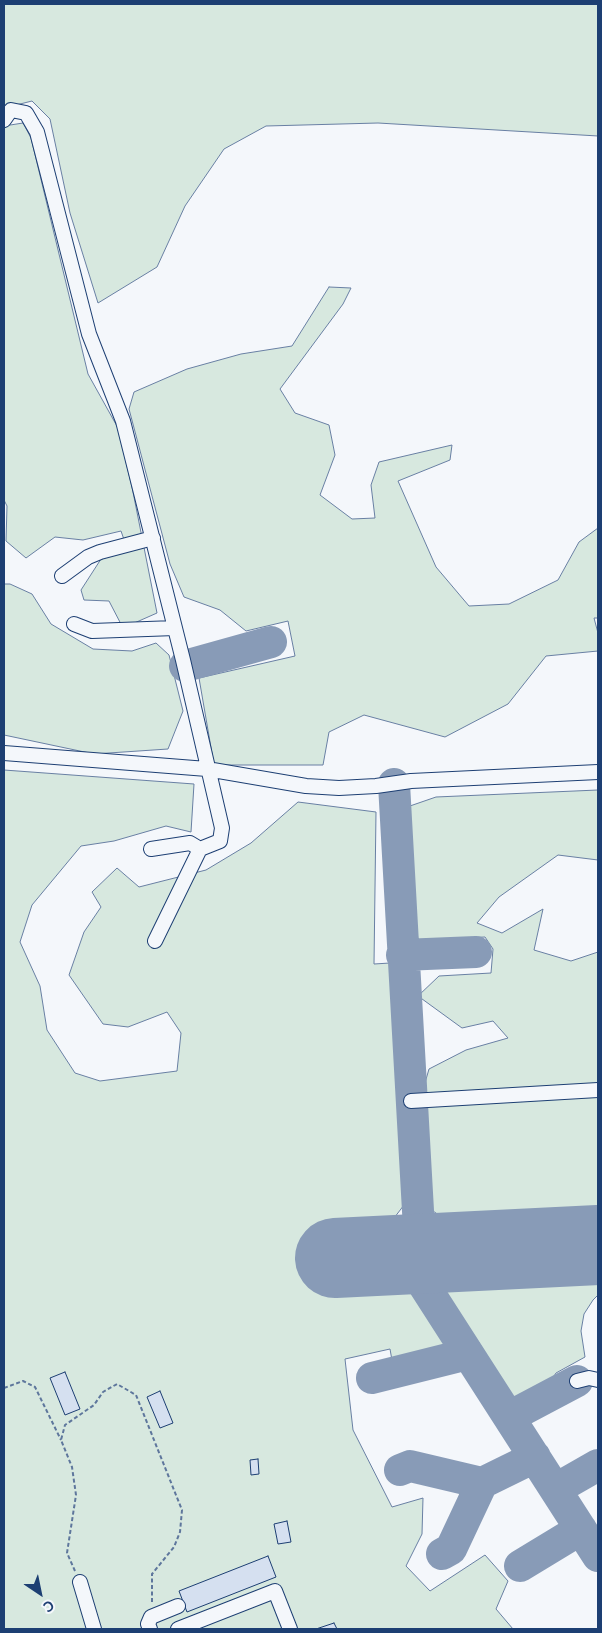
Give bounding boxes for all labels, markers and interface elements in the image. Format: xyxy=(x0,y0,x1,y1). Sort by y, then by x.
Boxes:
north arrow xyxy=(15,1568,65,1618)
text: С xyxy=(39,1595,58,1616)

